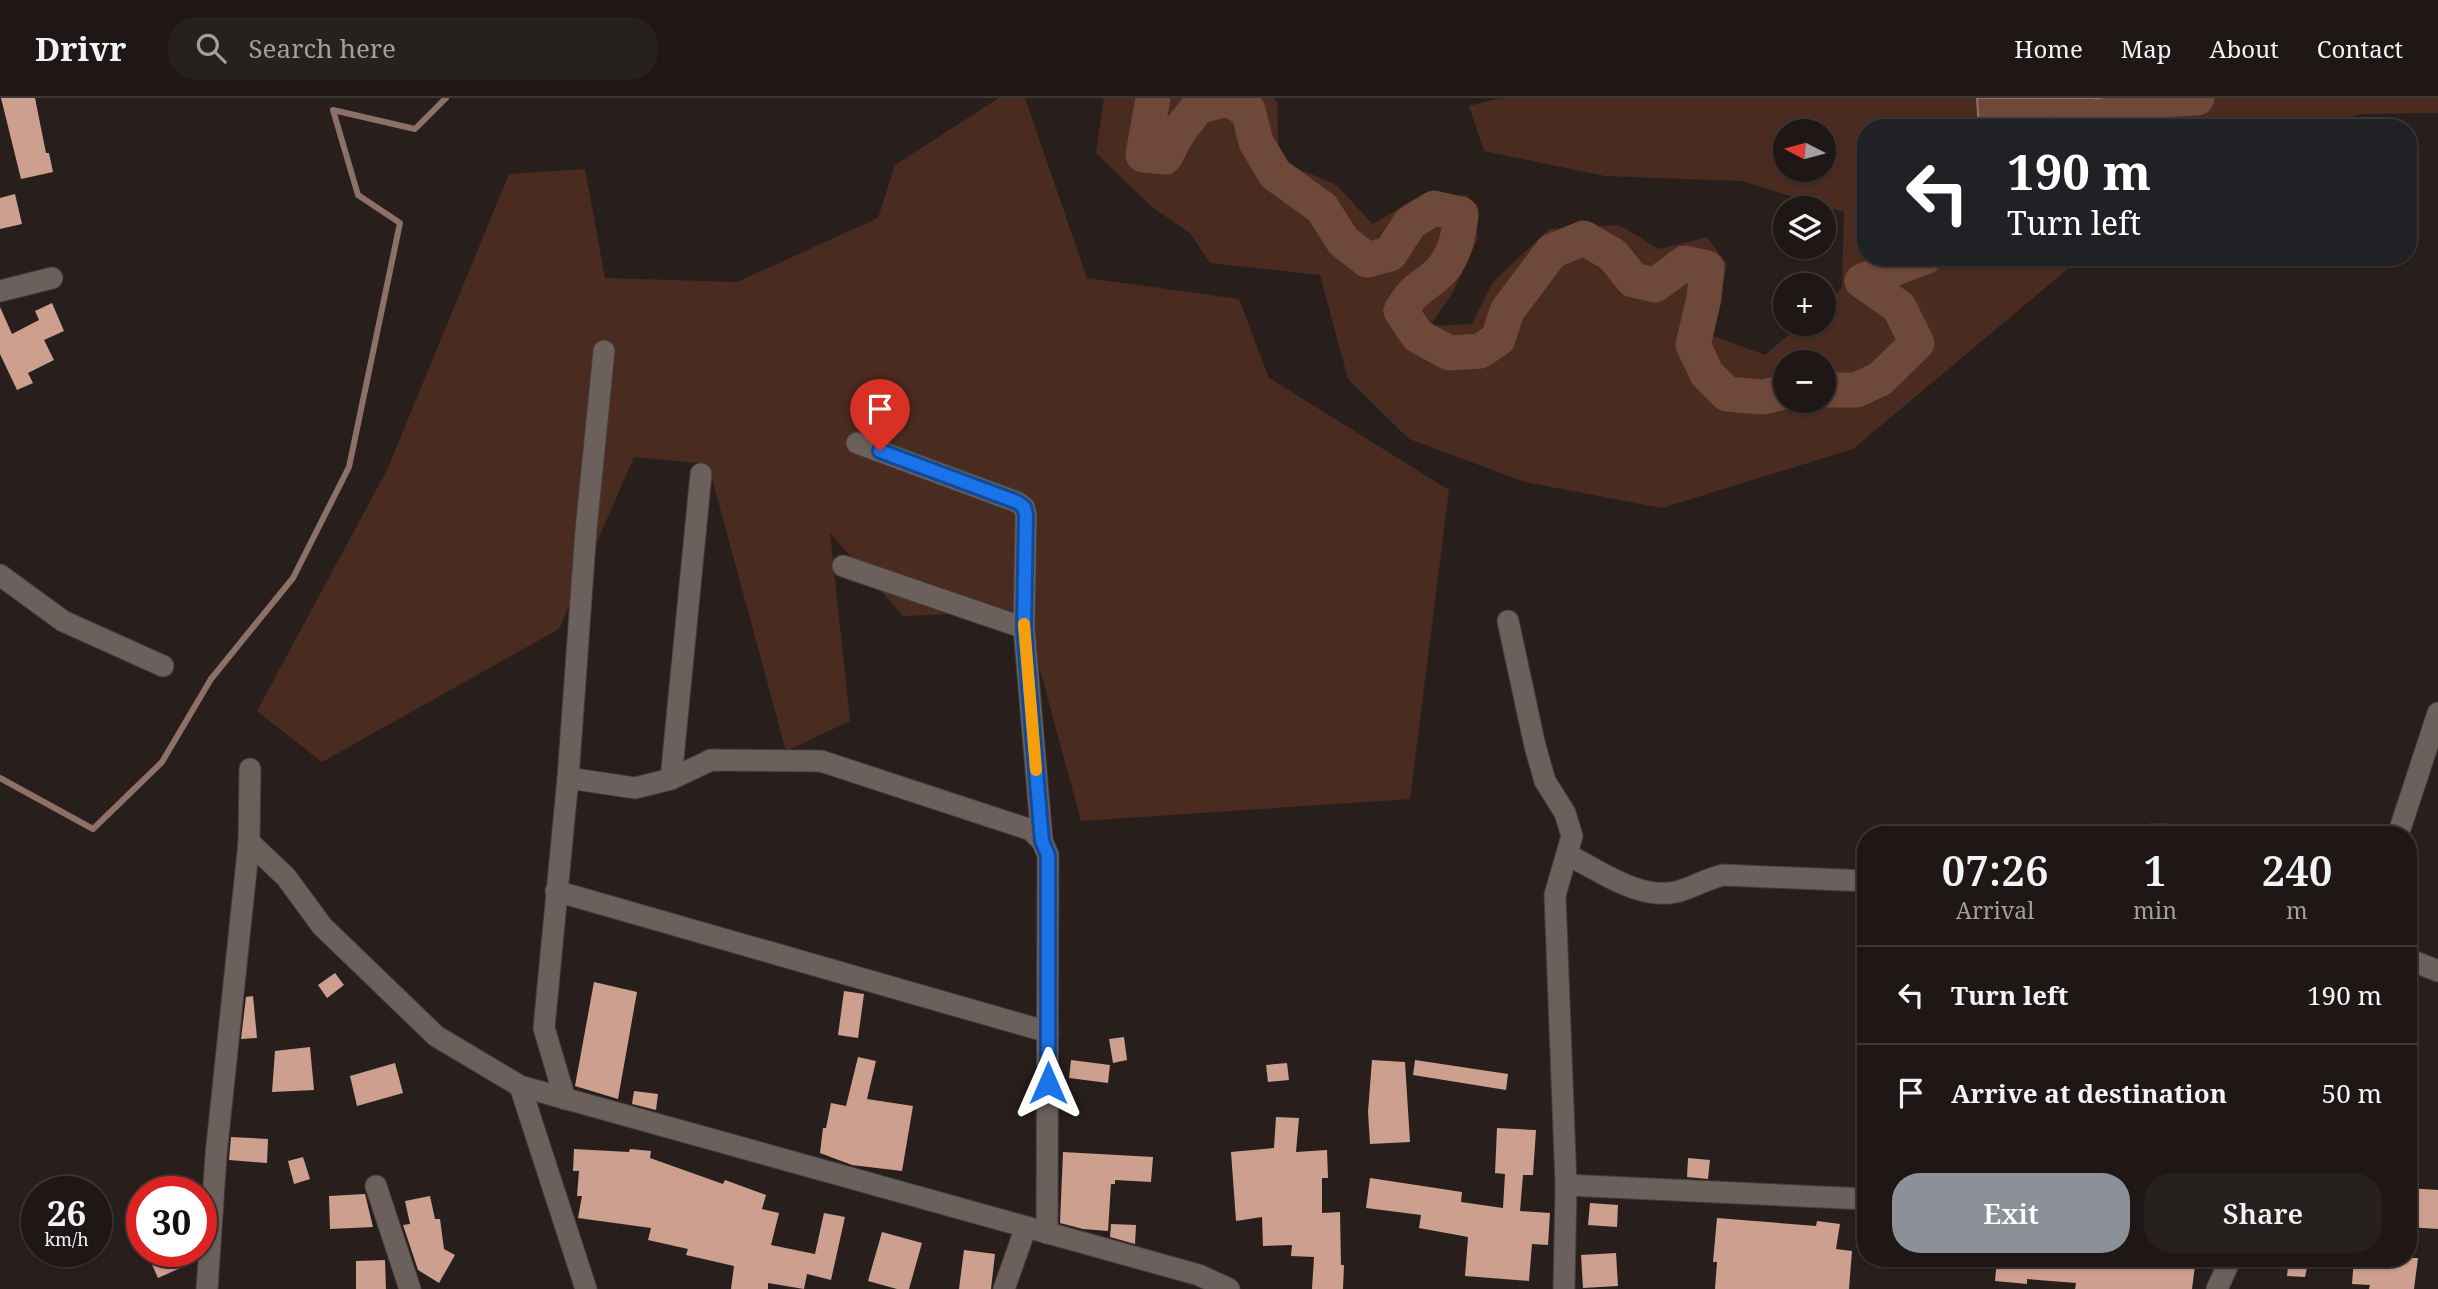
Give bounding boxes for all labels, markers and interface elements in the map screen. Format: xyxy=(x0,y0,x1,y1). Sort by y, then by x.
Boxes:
search box xyxy=(168,17,658,80)
text: Drivr xyxy=(35,26,126,71)
icon: search xyxy=(192,29,230,67)
text: Search here xyxy=(248,30,396,66)
text: Home xyxy=(2014,32,2083,65)
text: Map xyxy=(2121,32,2172,65)
text: About xyxy=(2210,32,2279,65)
text: Contact xyxy=(2317,32,2403,65)
north arrow xyxy=(1773,119,1836,182)
map controls xyxy=(1773,119,1836,413)
text: 190 m xyxy=(2007,138,2151,204)
icon: left xyxy=(1892,147,1983,238)
button: layers xyxy=(1773,196,1836,259)
text: Turn left xyxy=(2007,201,2141,244)
button: + xyxy=(1773,273,1836,336)
button: − xyxy=(1773,350,1836,413)
pin xyxy=(850,379,910,451)
icon: arrive xyxy=(861,390,899,428)
text: 07:26 xyxy=(1942,841,2049,898)
text: 1 xyxy=(2143,841,2167,898)
text: 240 xyxy=(2262,841,2332,898)
text: Arrival xyxy=(1956,894,2034,926)
text: min xyxy=(2133,894,2177,926)
text: m xyxy=(2286,894,2308,926)
icon: left xyxy=(1892,976,1930,1014)
text: Turn left xyxy=(1951,977,2068,1013)
text: 190 m xyxy=(2307,977,2382,1013)
position arrow xyxy=(1011,1046,1085,1120)
icon: arrive xyxy=(1892,1074,1930,1112)
text: Arrive at destination xyxy=(1951,1075,2227,1111)
text: 50 m xyxy=(2322,1075,2382,1111)
button: Exit xyxy=(1892,1173,2130,1253)
button: Share xyxy=(2144,1173,2382,1253)
speed limit sign: 30 xyxy=(126,1176,217,1267)
text: 26 xyxy=(47,1189,86,1236)
text: km/h xyxy=(44,1227,89,1251)

